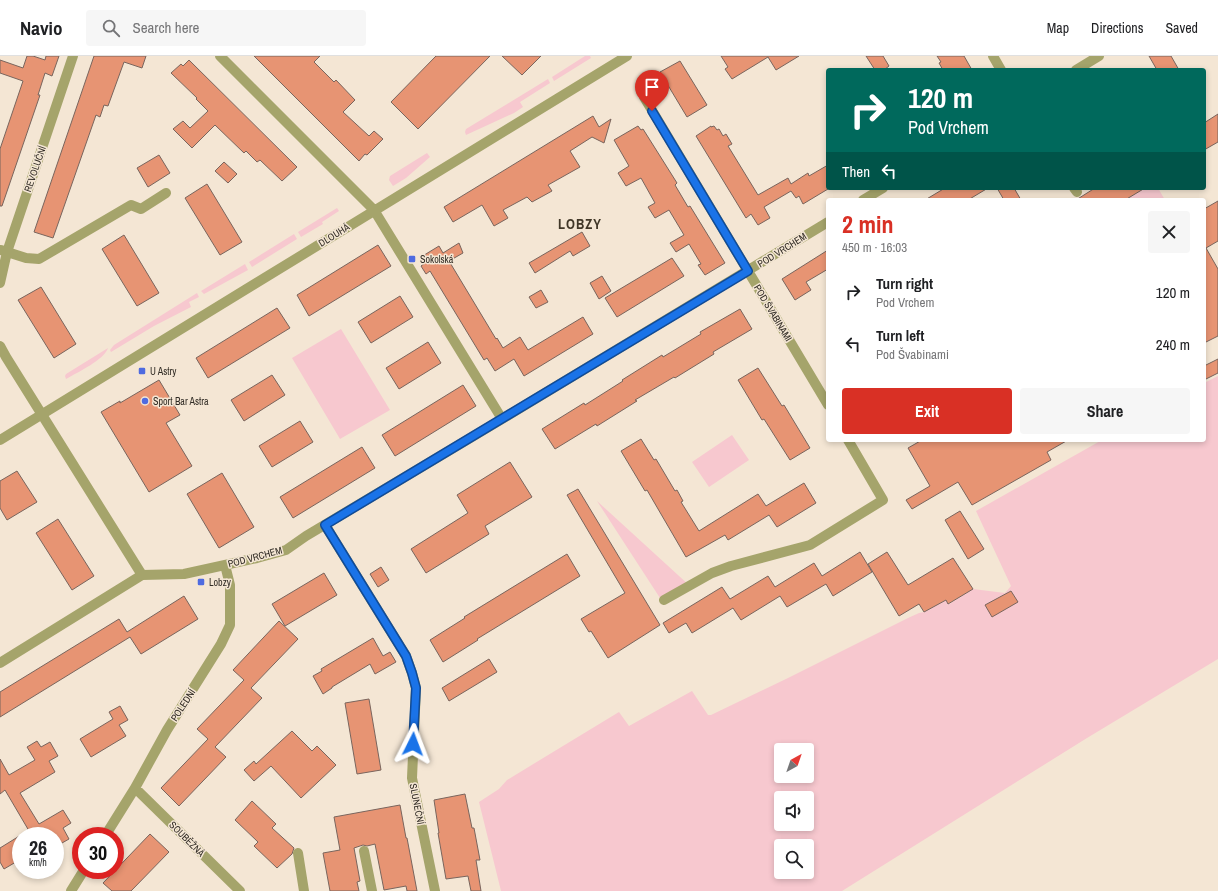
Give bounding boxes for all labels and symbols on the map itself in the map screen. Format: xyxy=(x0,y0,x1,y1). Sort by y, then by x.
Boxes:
pin xyxy=(635,70,669,111)
street label: REVOLUČNÍ xyxy=(21,144,49,194)
district label: LOBZY xyxy=(558,215,602,233)
street label: DLOUHÁ xyxy=(316,220,352,250)
street label: POD VRCHEM xyxy=(755,230,809,270)
place label: Sokolská xyxy=(420,253,454,266)
marker: Sokolská xyxy=(407,254,417,264)
street label: POD ŠVABINAMI xyxy=(751,282,795,344)
place label: U Astry xyxy=(150,365,177,378)
marker: U Astry xyxy=(137,366,147,376)
place label: Sport Bar Astra xyxy=(153,395,209,408)
marker: Sport Bar Astra xyxy=(140,396,150,406)
street label: POD VRCHEM xyxy=(226,543,284,570)
place label: Lobzy xyxy=(209,576,232,589)
marker: Lobzy xyxy=(196,577,206,587)
street label: POLEDNÍ xyxy=(168,686,199,724)
position arrow xyxy=(392,723,434,765)
north arrow xyxy=(774,743,814,783)
street label: SLUNEČNÍ xyxy=(407,782,427,826)
street label: SOUBĚŽNÁ xyxy=(166,818,208,860)
speed limit sign: 30 xyxy=(72,827,124,879)

